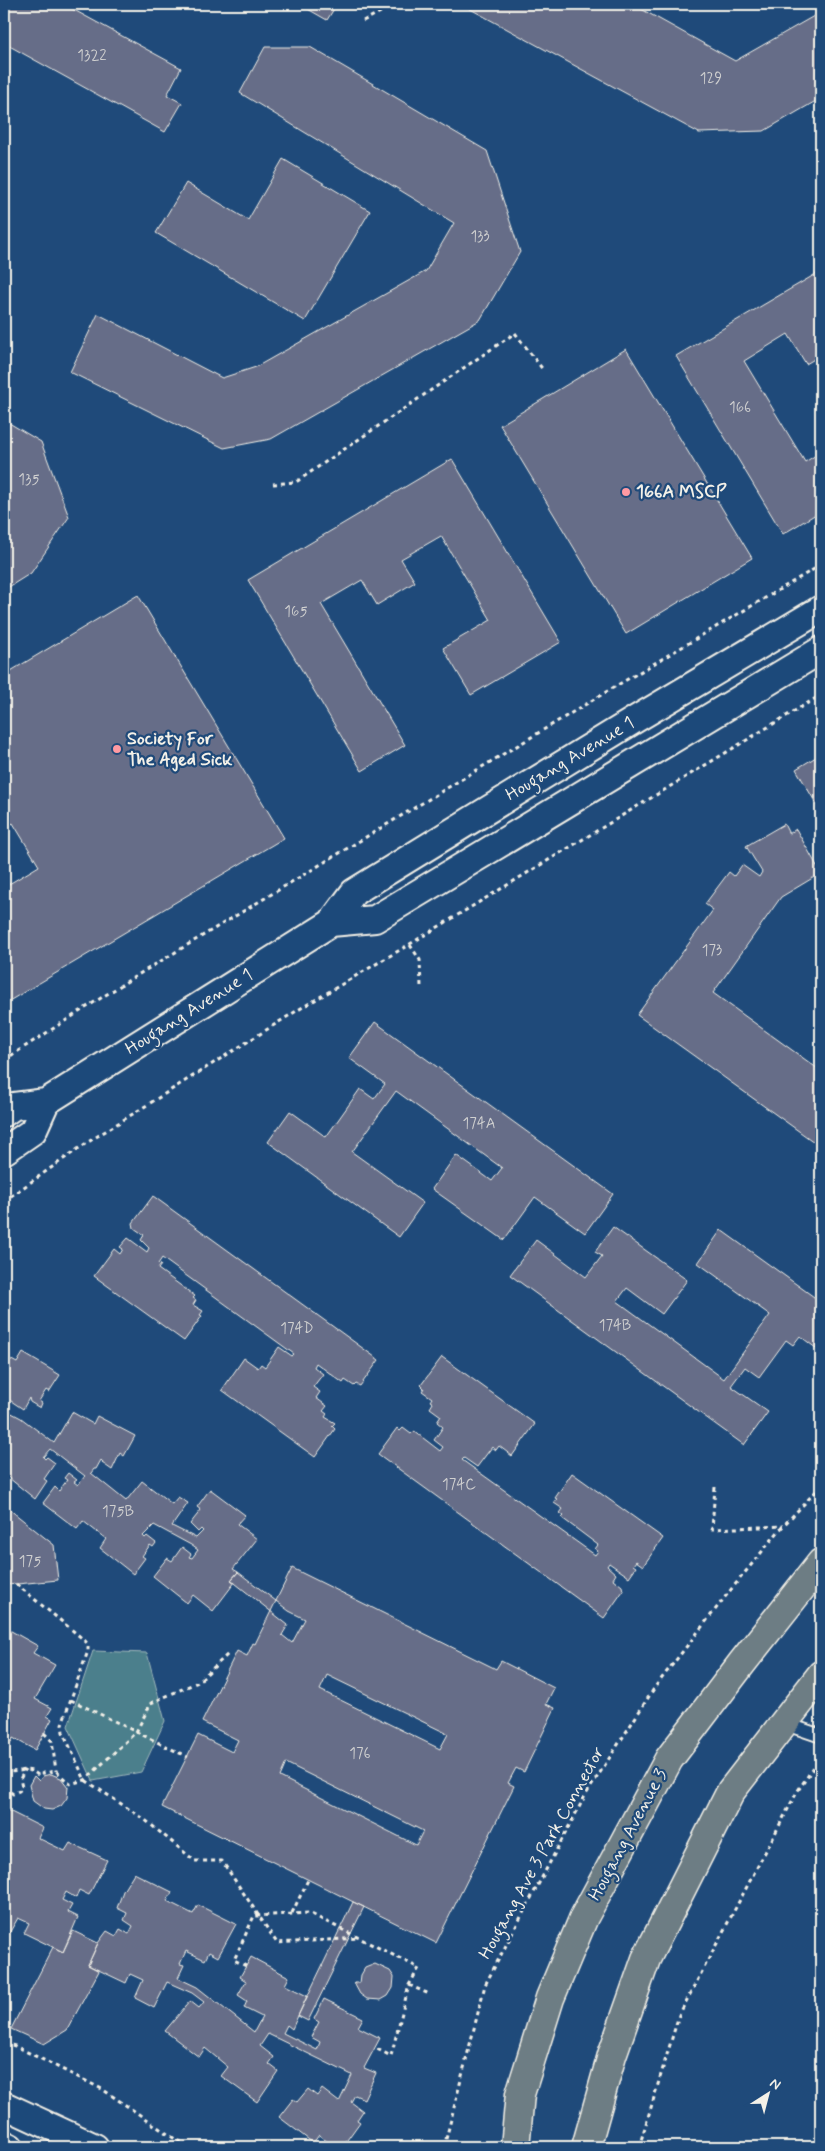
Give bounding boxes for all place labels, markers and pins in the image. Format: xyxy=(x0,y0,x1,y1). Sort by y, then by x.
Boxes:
place label: 166A MSCP xyxy=(636,480,727,504)
marker: 166A MSCP xyxy=(620,486,632,498)
place label: Society For The Aged Sick xyxy=(127,727,233,772)
marker: Society For The Aged Sick xyxy=(111,743,123,755)

